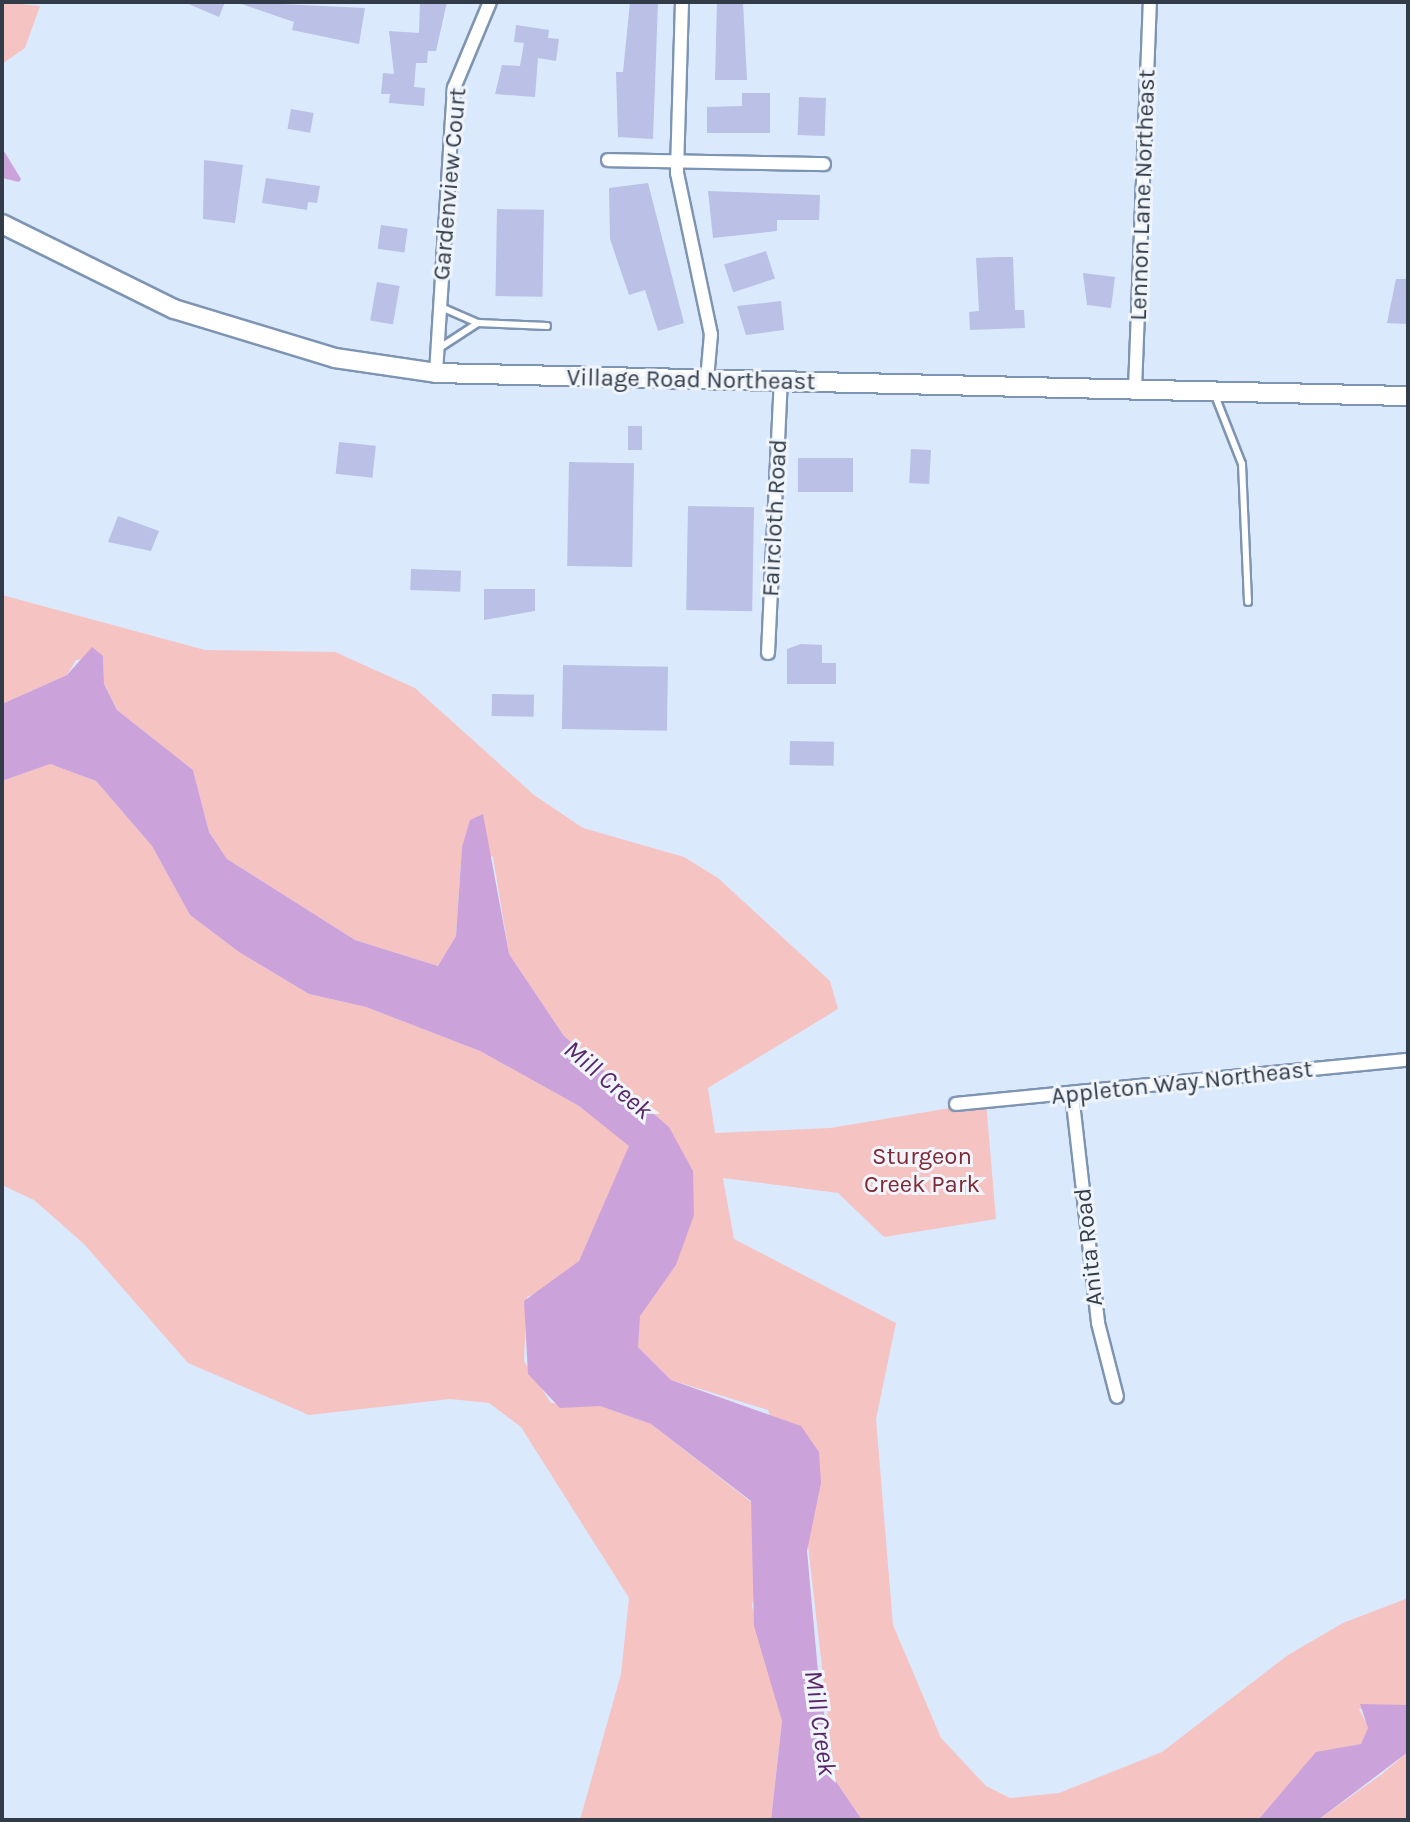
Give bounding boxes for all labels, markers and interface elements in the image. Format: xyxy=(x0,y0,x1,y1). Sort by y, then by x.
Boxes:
street label: Lennon Lane Northeast xyxy=(1124,69,1162,321)
street label: Gardenview Court xyxy=(427,87,473,281)
street label: Village Road Northeast xyxy=(566,363,816,397)
street label: Faircloth Road xyxy=(756,438,794,598)
water label: Mill Creek xyxy=(557,1034,659,1126)
street label: Appleton Way Northeast xyxy=(1050,1055,1314,1111)
park label: Sturgeon Creek Park xyxy=(864,1143,980,1199)
street label: Anita Road xyxy=(1068,1187,1110,1307)
water label: Mill Creek xyxy=(797,1668,843,1778)

